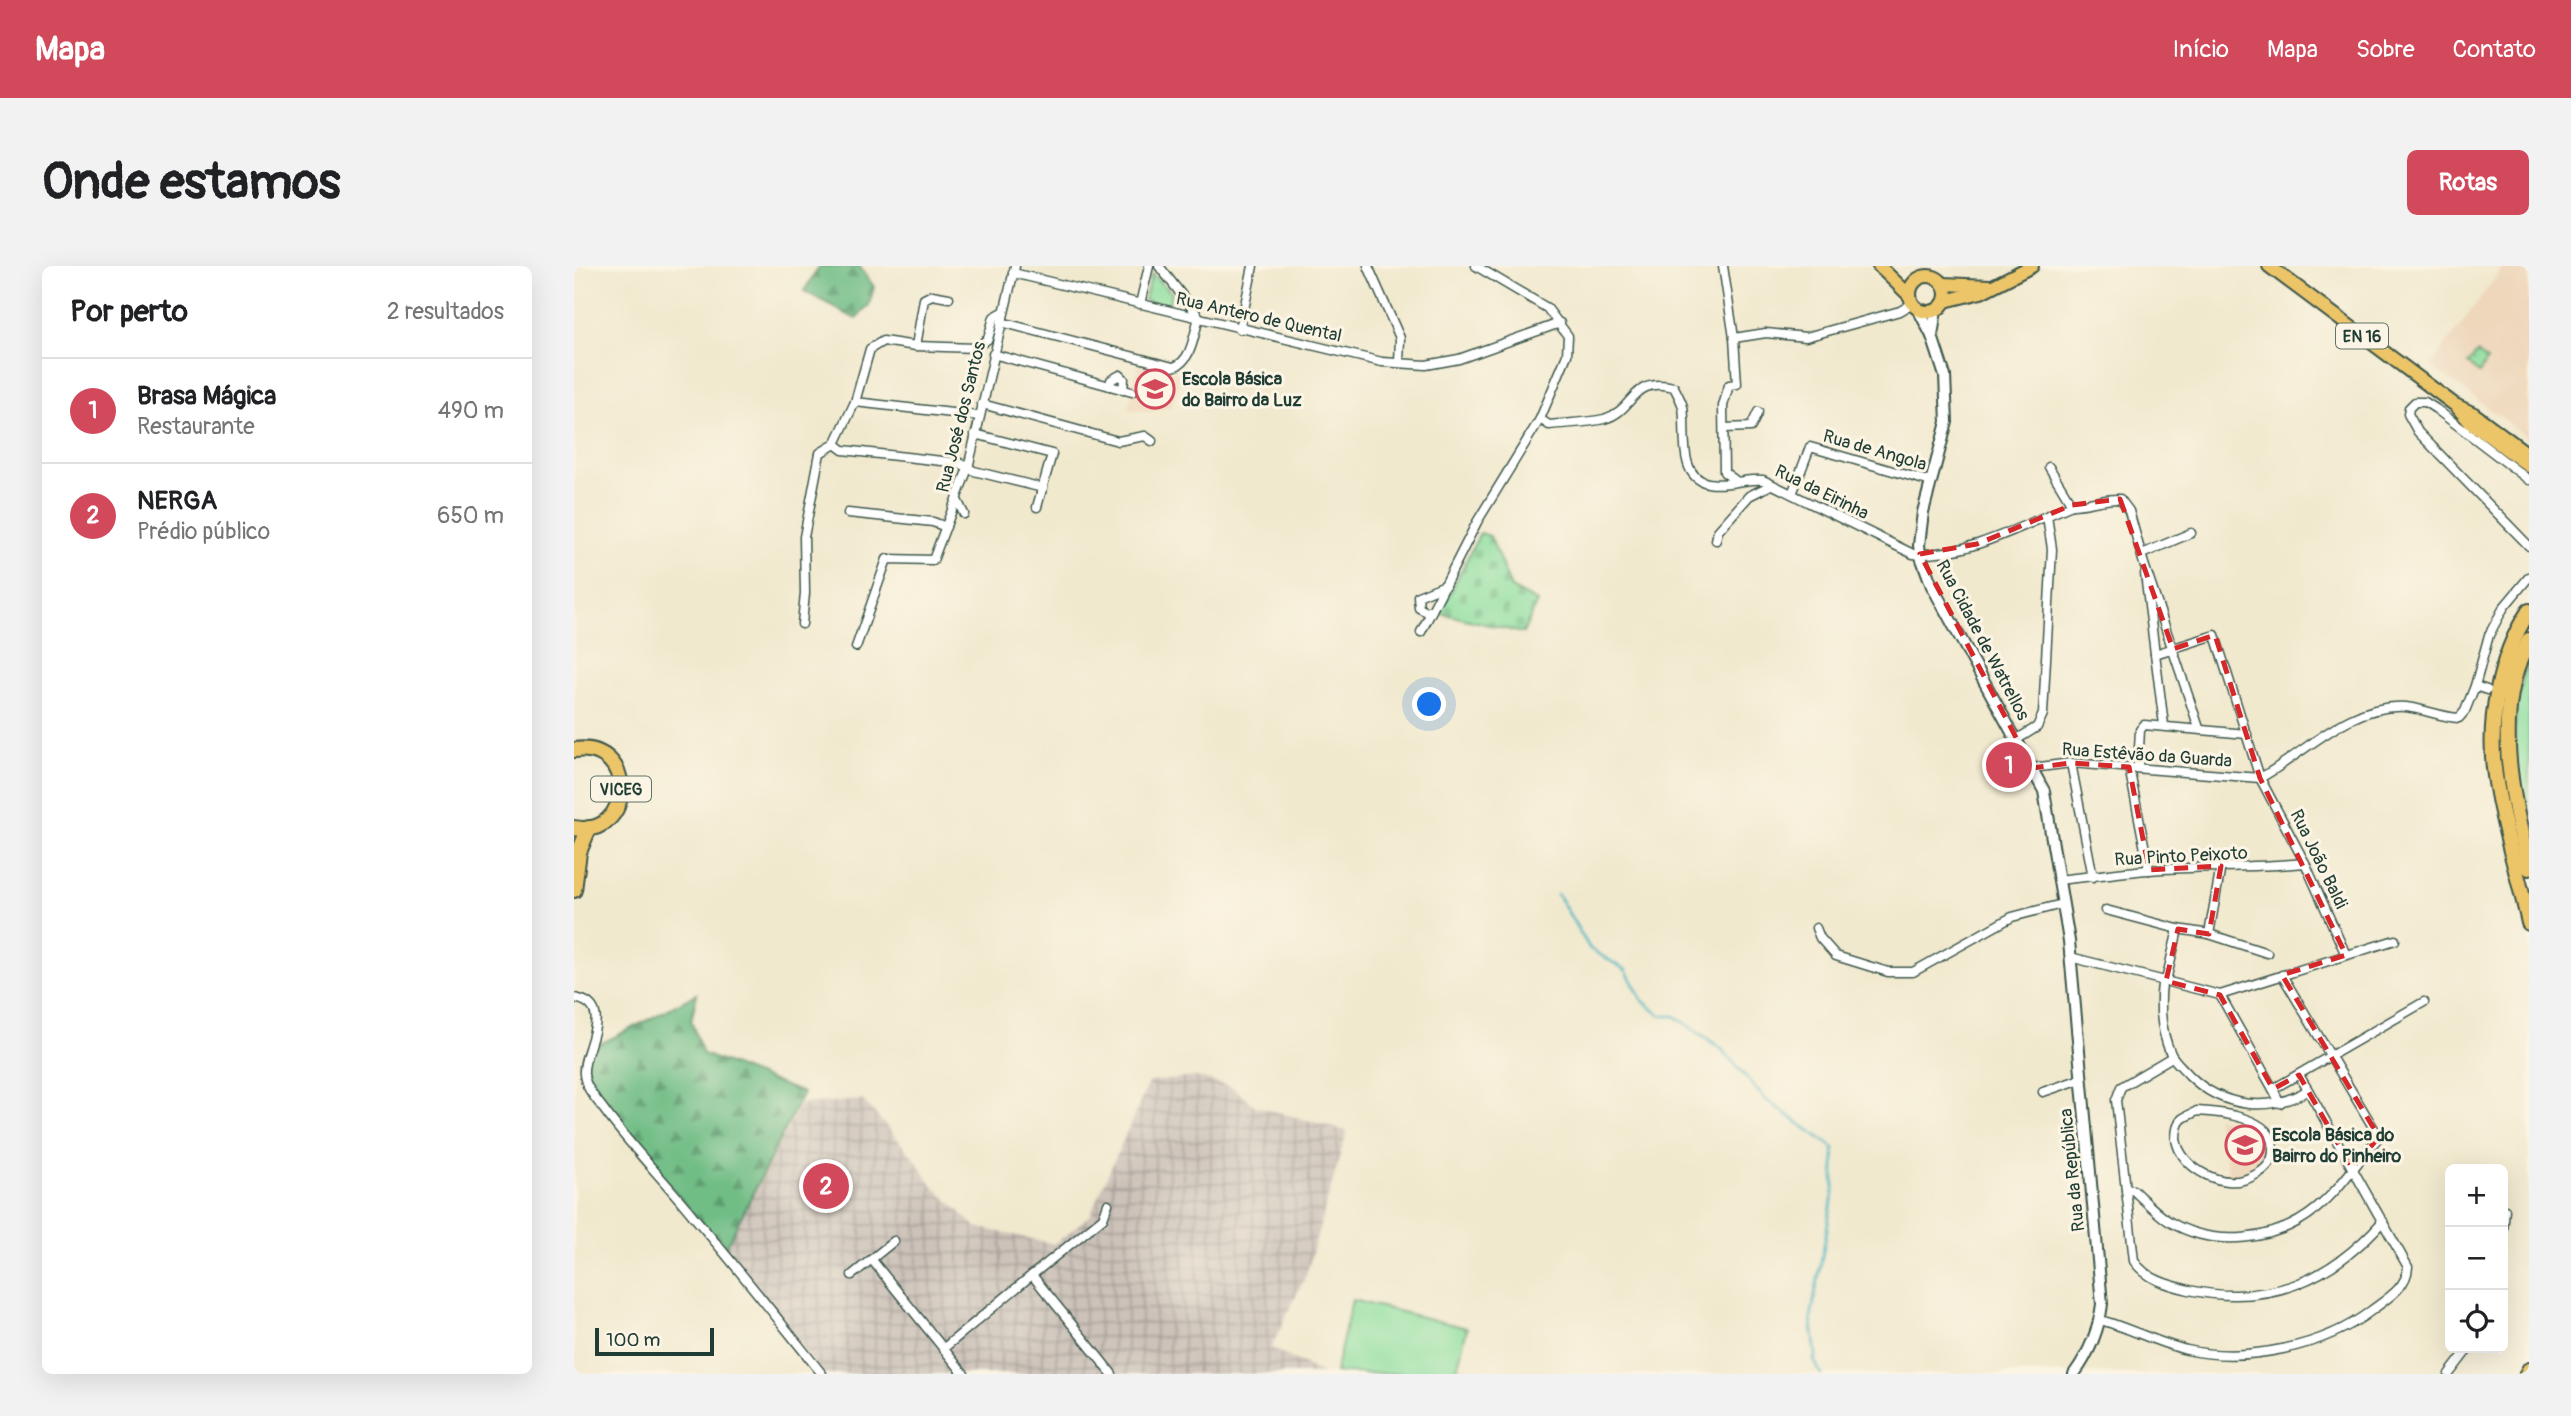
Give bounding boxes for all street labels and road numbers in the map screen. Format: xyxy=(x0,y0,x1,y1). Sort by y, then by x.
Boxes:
street label: Rua Antero de Quental xyxy=(1174,287,1344,348)
road number: EN 16 xyxy=(2336,324,2388,348)
street label: Rua José dos Santos xyxy=(932,339,991,495)
street label: Rua de Angola xyxy=(1820,425,1929,476)
street label: Rua da Eirinha xyxy=(1771,460,1873,525)
street label: Rua Cidade de Watrellos xyxy=(1931,556,2035,724)
street label: Rua Estêvão da Guarda xyxy=(2061,738,2233,773)
road number: VICEG xyxy=(591,776,651,802)
street label: Rua João Baldi xyxy=(2285,806,2353,913)
street label: Rua Pinto Peixoto xyxy=(2114,842,2248,871)
street label: Rua da República xyxy=(2055,1107,2090,1233)

